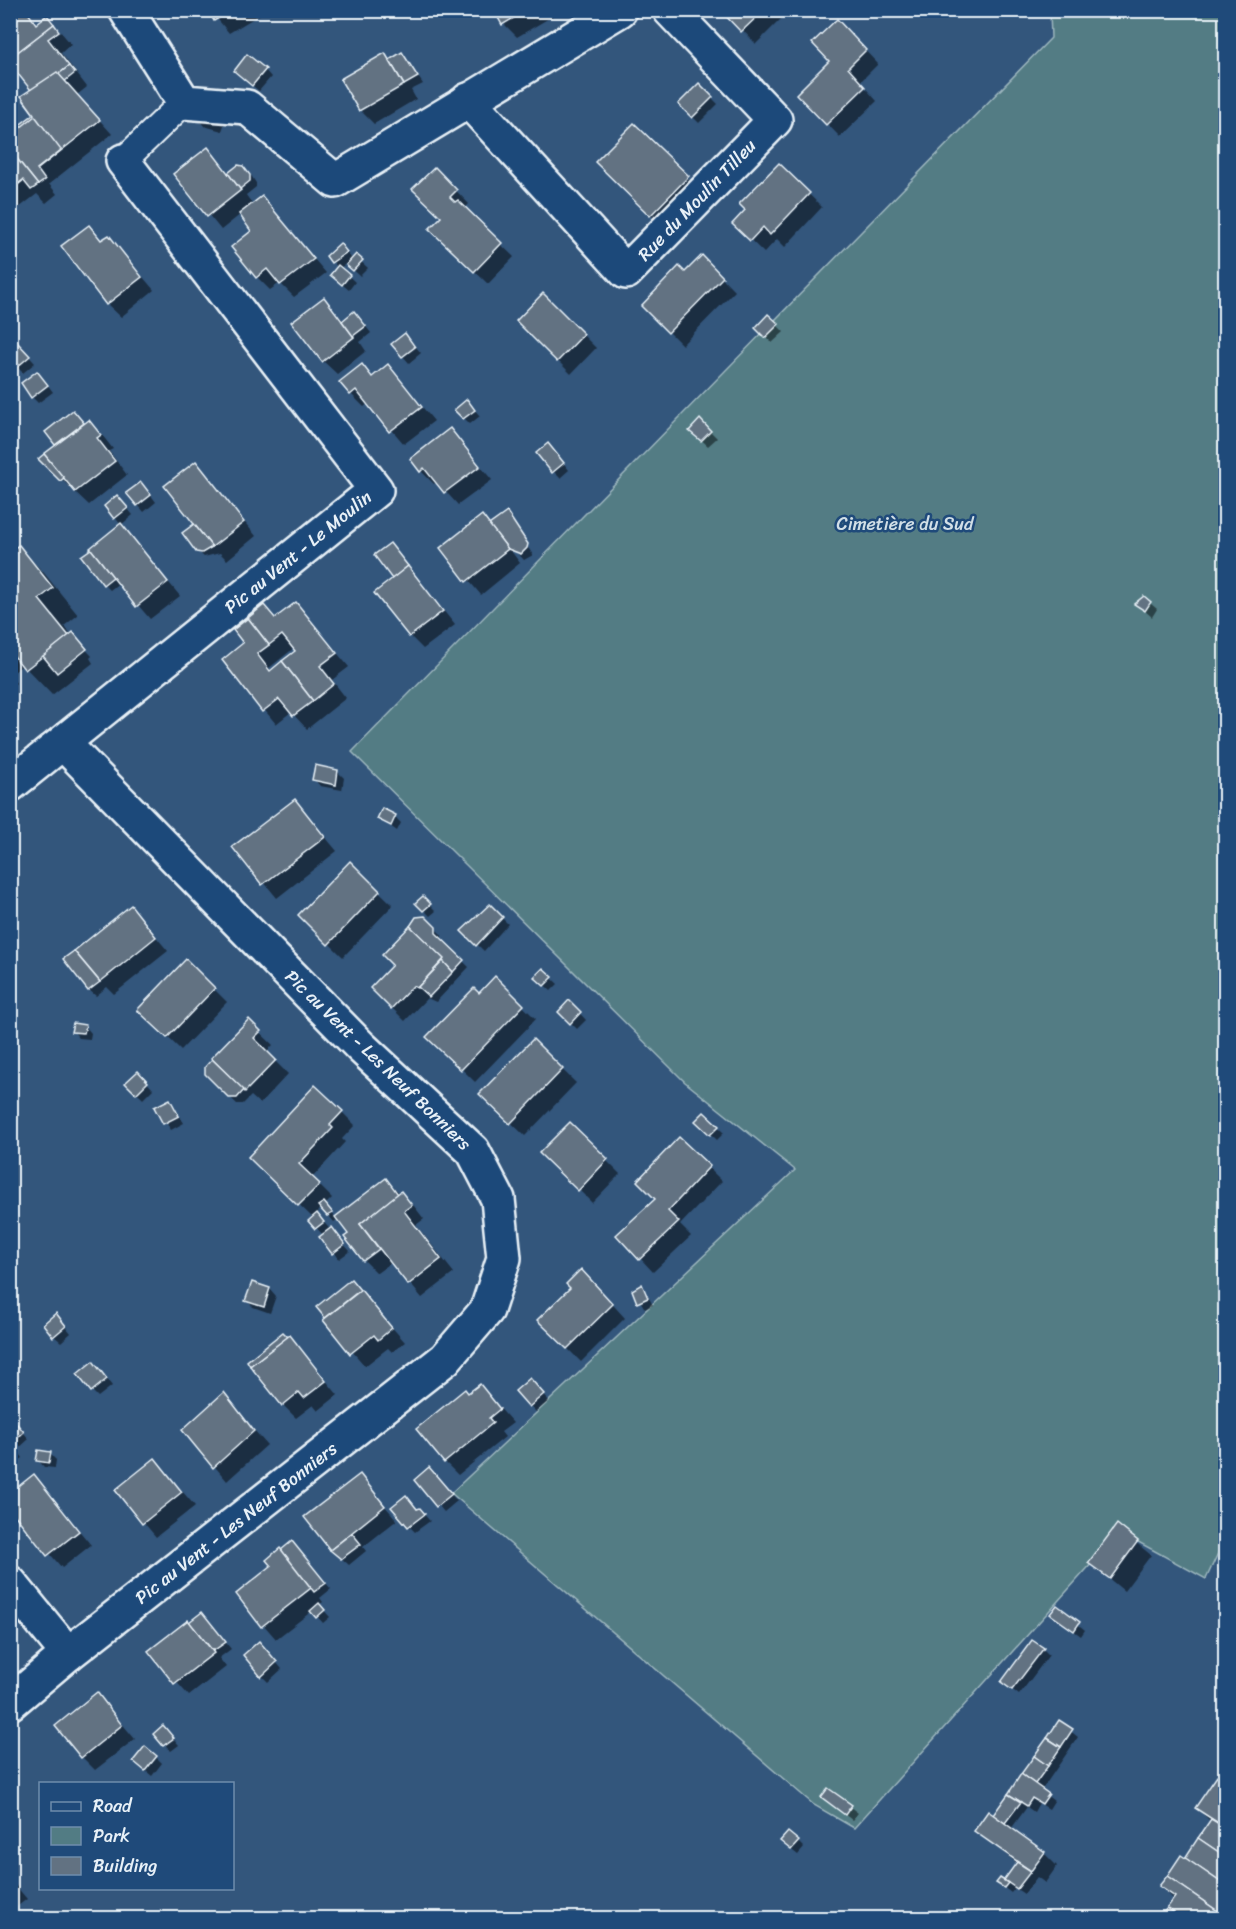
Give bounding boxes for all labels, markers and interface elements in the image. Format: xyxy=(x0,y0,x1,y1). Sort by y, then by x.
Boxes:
street label: Rue du Moulin Tilleu xyxy=(630,131,764,269)
street label: Pic au Vent - Le Moulin xyxy=(217,482,379,622)
park label: Cimetière du Sud xyxy=(837,508,975,540)
street label: Pic au Vent - Les Neuf Bonniers xyxy=(277,962,480,1159)
street label: Pic au Vent - Les Neuf Bonniers xyxy=(128,1433,345,1613)
legend xyxy=(39,1782,234,1890)
text: Road xyxy=(93,1790,133,1822)
text: Park xyxy=(93,1820,130,1852)
text: Building xyxy=(93,1850,157,1882)

